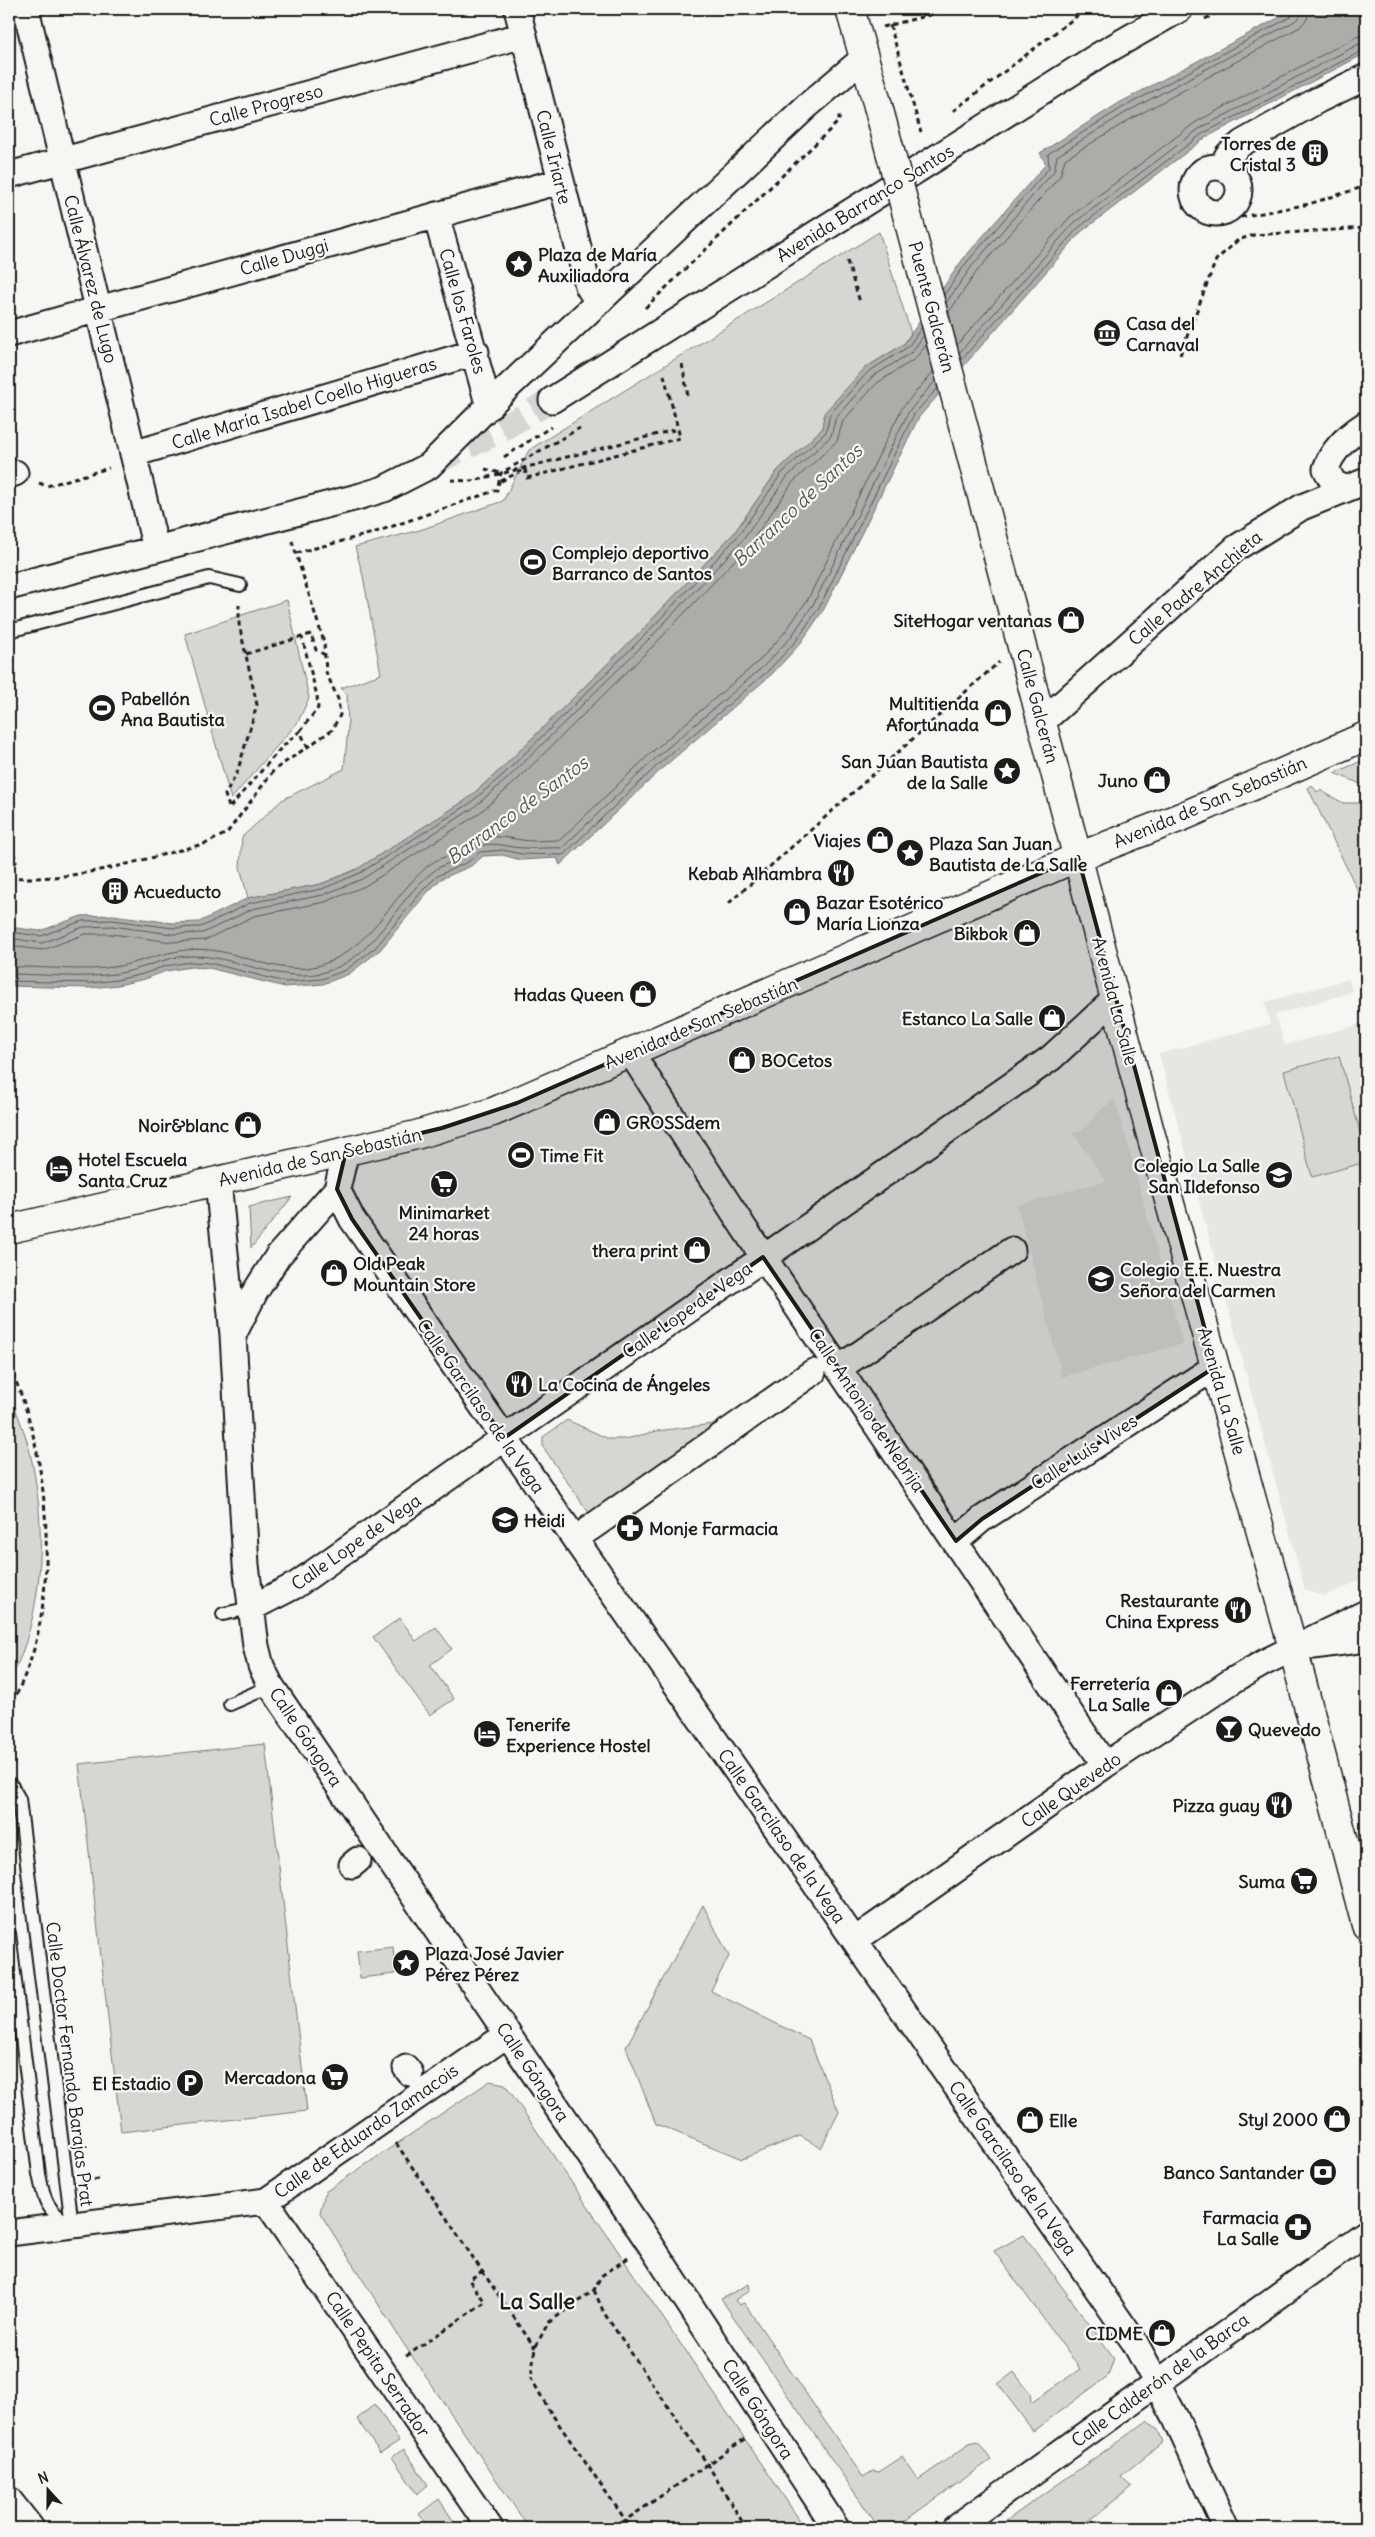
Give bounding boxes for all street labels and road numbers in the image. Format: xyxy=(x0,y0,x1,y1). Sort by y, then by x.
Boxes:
street label: Calle Progreso xyxy=(207,79,325,131)
street label: Calle Iriarte xyxy=(531,107,577,207)
street label: Avenida Barranco Santos xyxy=(772,139,958,267)
street label: Calle Álvarez de Lugo xyxy=(59,192,123,366)
street label: Calle Duggi xyxy=(237,233,331,281)
street label: Puente Galcerán xyxy=(903,239,961,375)
street label: Calle los Faroles xyxy=(434,246,492,376)
street label: Calle María Isabel Coello Higueras xyxy=(169,352,439,454)
street label: Calle Padre Anchieta xyxy=(1123,525,1267,651)
street label: Calle Galcerán xyxy=(1012,646,1064,766)
street label: Avenida de San Sebastián xyxy=(1110,751,1310,853)
street label: Avenida La Salle xyxy=(1087,934,1143,1068)
street label: Avenida de San Sebastián xyxy=(601,972,801,1074)
street label: Avenida de San Sebastián xyxy=(216,1122,424,1192)
street label: Calle Lope de Vega xyxy=(618,1257,756,1363)
street label: Calle Garcilaso de la Vega xyxy=(412,1314,550,1498)
street label: Calle Antonio de Nebrija xyxy=(804,1324,930,1496)
street label: Avenida La Salle xyxy=(1193,1324,1251,1458)
street label: Calle Luís Vives xyxy=(1026,1409,1142,1495)
street label: Calle Lope de Vega xyxy=(287,1489,425,1595)
street label: Calle Góngora xyxy=(264,1683,348,1791)
street label: Calle Garcilaso de la Vega xyxy=(713,1744,851,1928)
street label: Calle Quevedo xyxy=(1017,1747,1125,1833)
street label: Calle Doctor Fernando Barajas Prat xyxy=(41,1920,99,2208)
street label: Calle Góngora xyxy=(491,2018,575,2126)
street label: Calle de Eduardo Zamacois xyxy=(269,2059,463,2203)
street label: Calle Garcilaso de la Vega xyxy=(944,2076,1082,2260)
street label: Calle Pepita Serrador xyxy=(321,2287,436,2442)
street label: Calle Calderón de la Barca xyxy=(1067,2308,1253,2452)
street label: Calle Góngora xyxy=(717,2354,799,2464)

